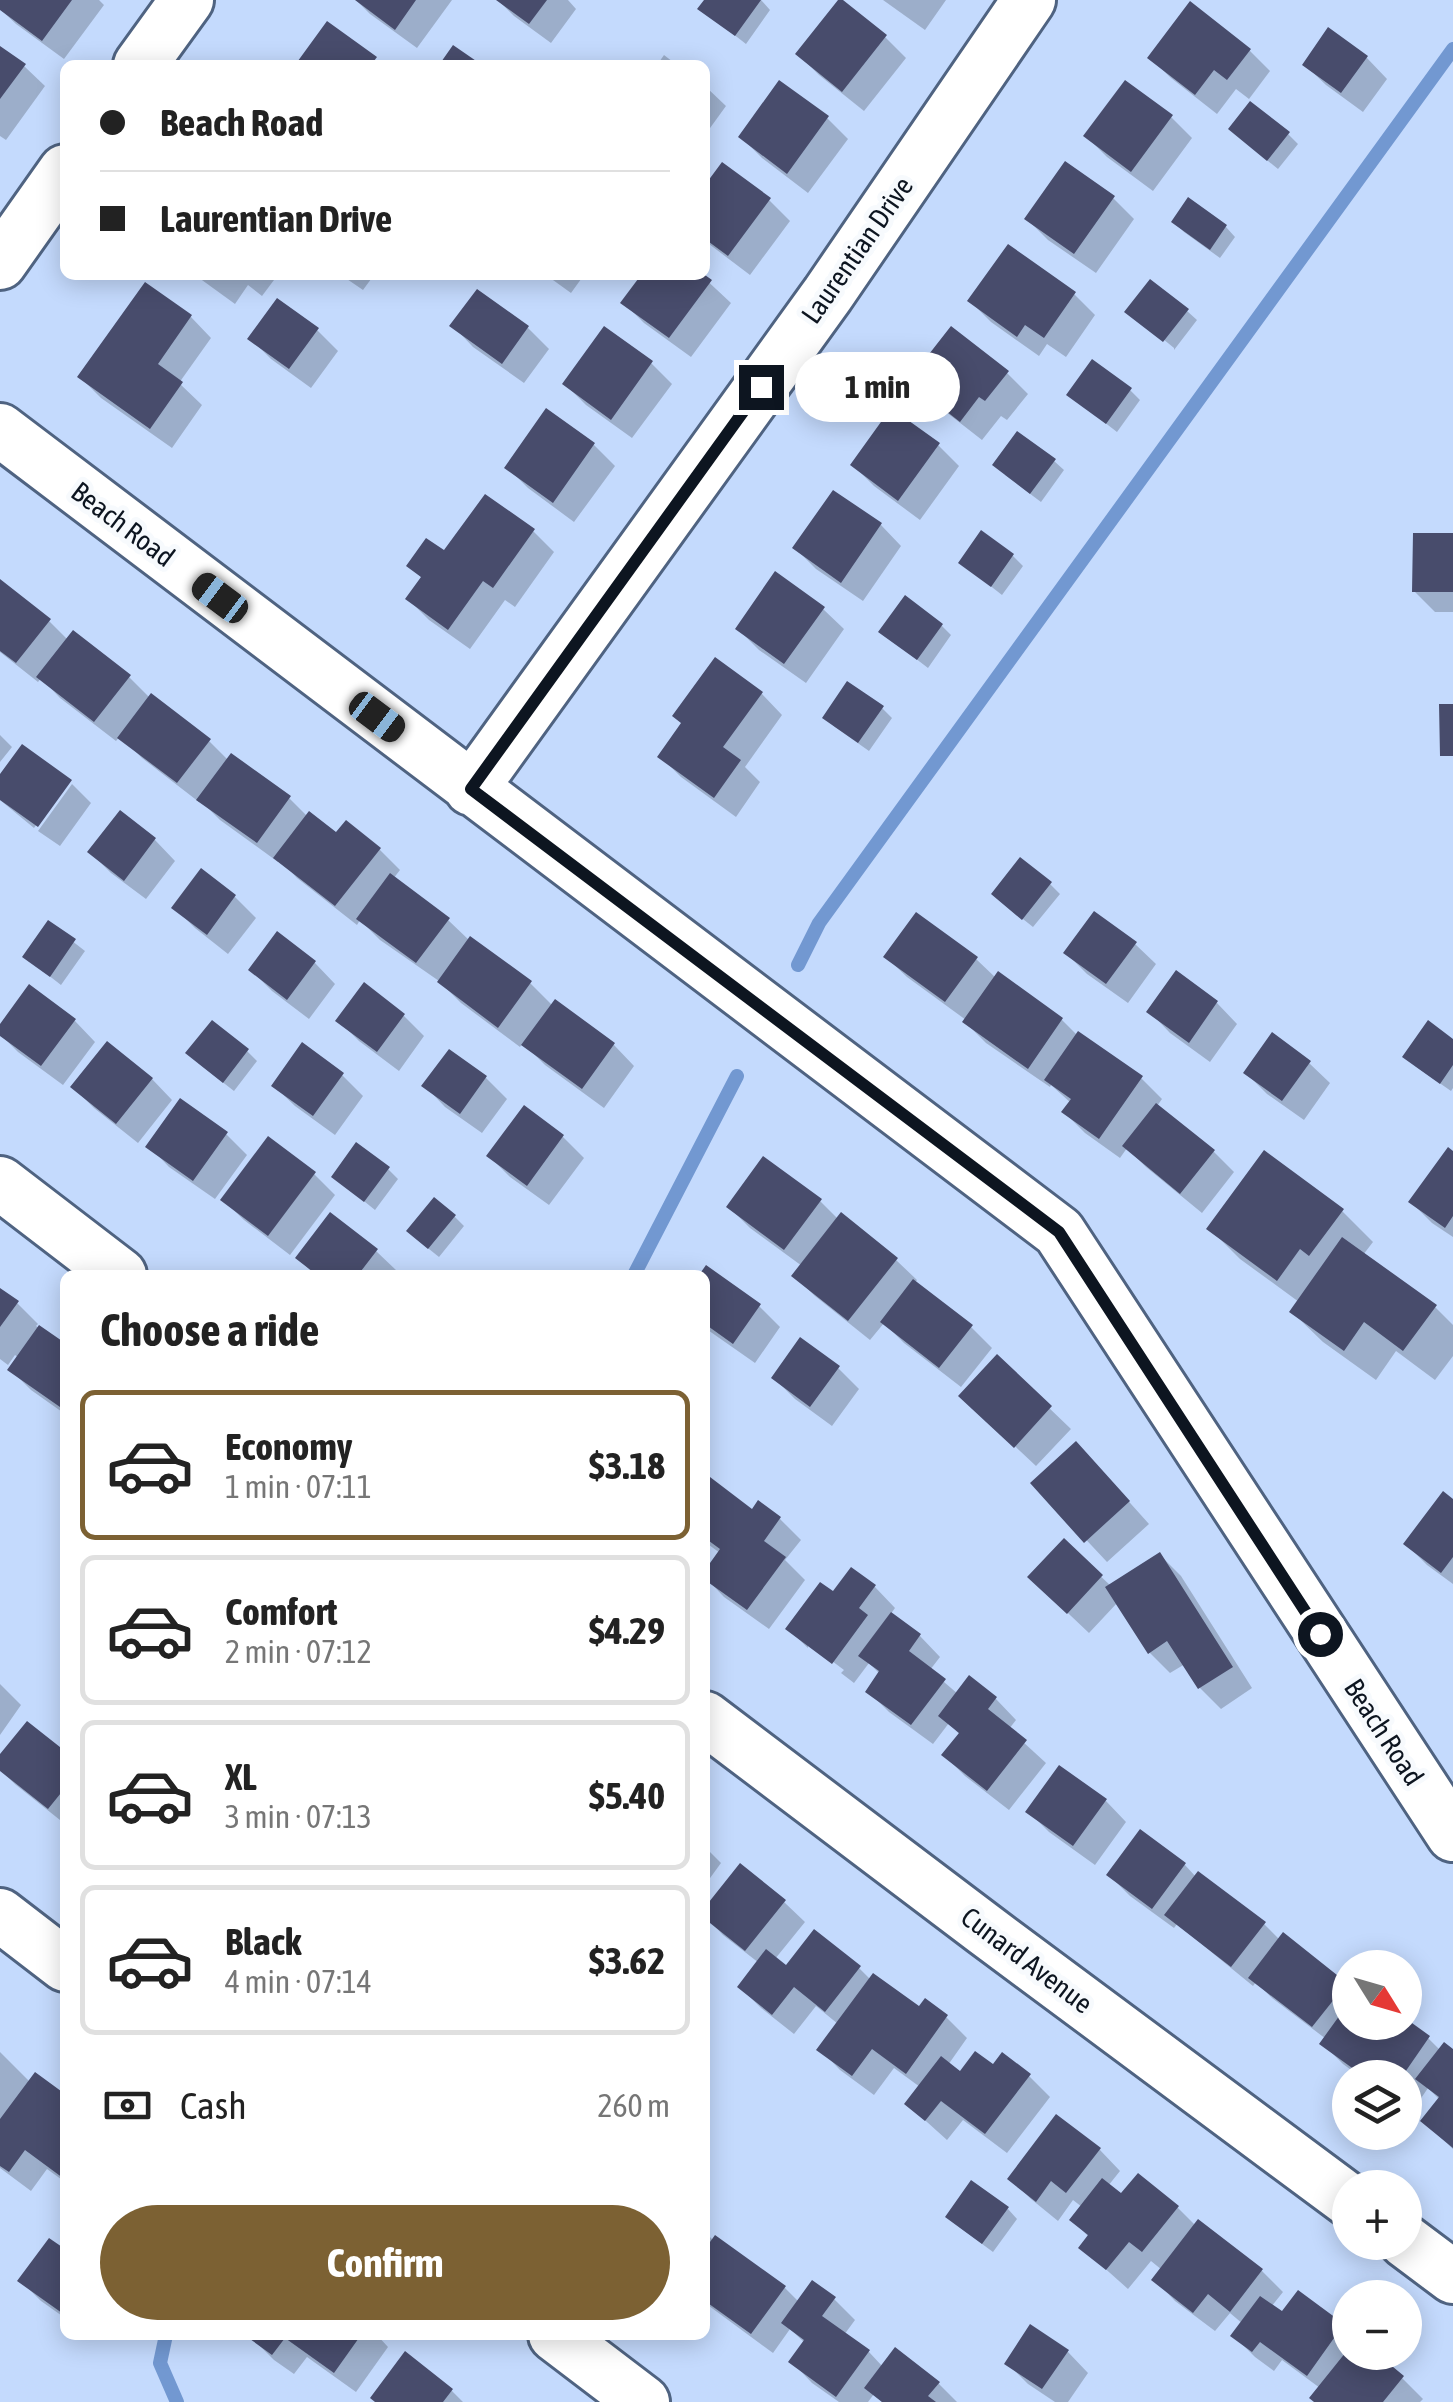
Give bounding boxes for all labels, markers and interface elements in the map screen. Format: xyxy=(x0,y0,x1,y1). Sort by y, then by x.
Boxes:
text: Beach Road xyxy=(160,101,323,144)
street label: Laurentian Drive xyxy=(795,171,919,329)
text: Laurentian Drive xyxy=(160,197,392,240)
callout: 1 min xyxy=(796,352,961,422)
route end xyxy=(739,365,784,410)
text: 1 min xyxy=(845,368,910,405)
street label: Beach Road xyxy=(65,475,181,573)
car xyxy=(187,568,253,628)
car xyxy=(344,687,410,747)
text: Choose a ride xyxy=(100,1304,319,1356)
icon: car xyxy=(105,1420,195,1510)
text: Economy xyxy=(225,1425,352,1468)
text: $3.18 xyxy=(589,1444,665,1487)
text: 1 min · 07:11 xyxy=(225,1468,372,1505)
icon: car xyxy=(105,1585,195,1675)
text: Comfort xyxy=(225,1590,337,1633)
text: $4.29 xyxy=(589,1609,665,1652)
route start xyxy=(1298,1612,1343,1657)
text: 2 min · 07:12 xyxy=(225,1633,372,1670)
street label: Beach Road xyxy=(1338,1673,1430,1791)
icon: car xyxy=(105,1750,195,1840)
text: XL xyxy=(225,1755,257,1798)
text: $5.40 xyxy=(589,1774,665,1817)
text: 3 min · 07:13 xyxy=(225,1798,372,1835)
street label: Cunard Avenue xyxy=(955,1900,1099,2020)
icon: car xyxy=(105,1915,195,2005)
text: Black xyxy=(225,1920,302,1963)
text: $3.62 xyxy=(589,1939,665,1982)
north arrow xyxy=(1332,1950,1422,2040)
map controls xyxy=(1332,1950,1422,2370)
text: 4 min · 07:14 xyxy=(225,1963,372,2000)
button: layers xyxy=(1332,2060,1422,2150)
icon: cash xyxy=(100,2078,155,2133)
text: Cash xyxy=(180,2084,247,2127)
text: 260 m xyxy=(597,2087,670,2124)
button: + xyxy=(1332,2170,1422,2260)
button: Confirm xyxy=(100,2205,670,2320)
button: − xyxy=(1332,2280,1422,2370)

